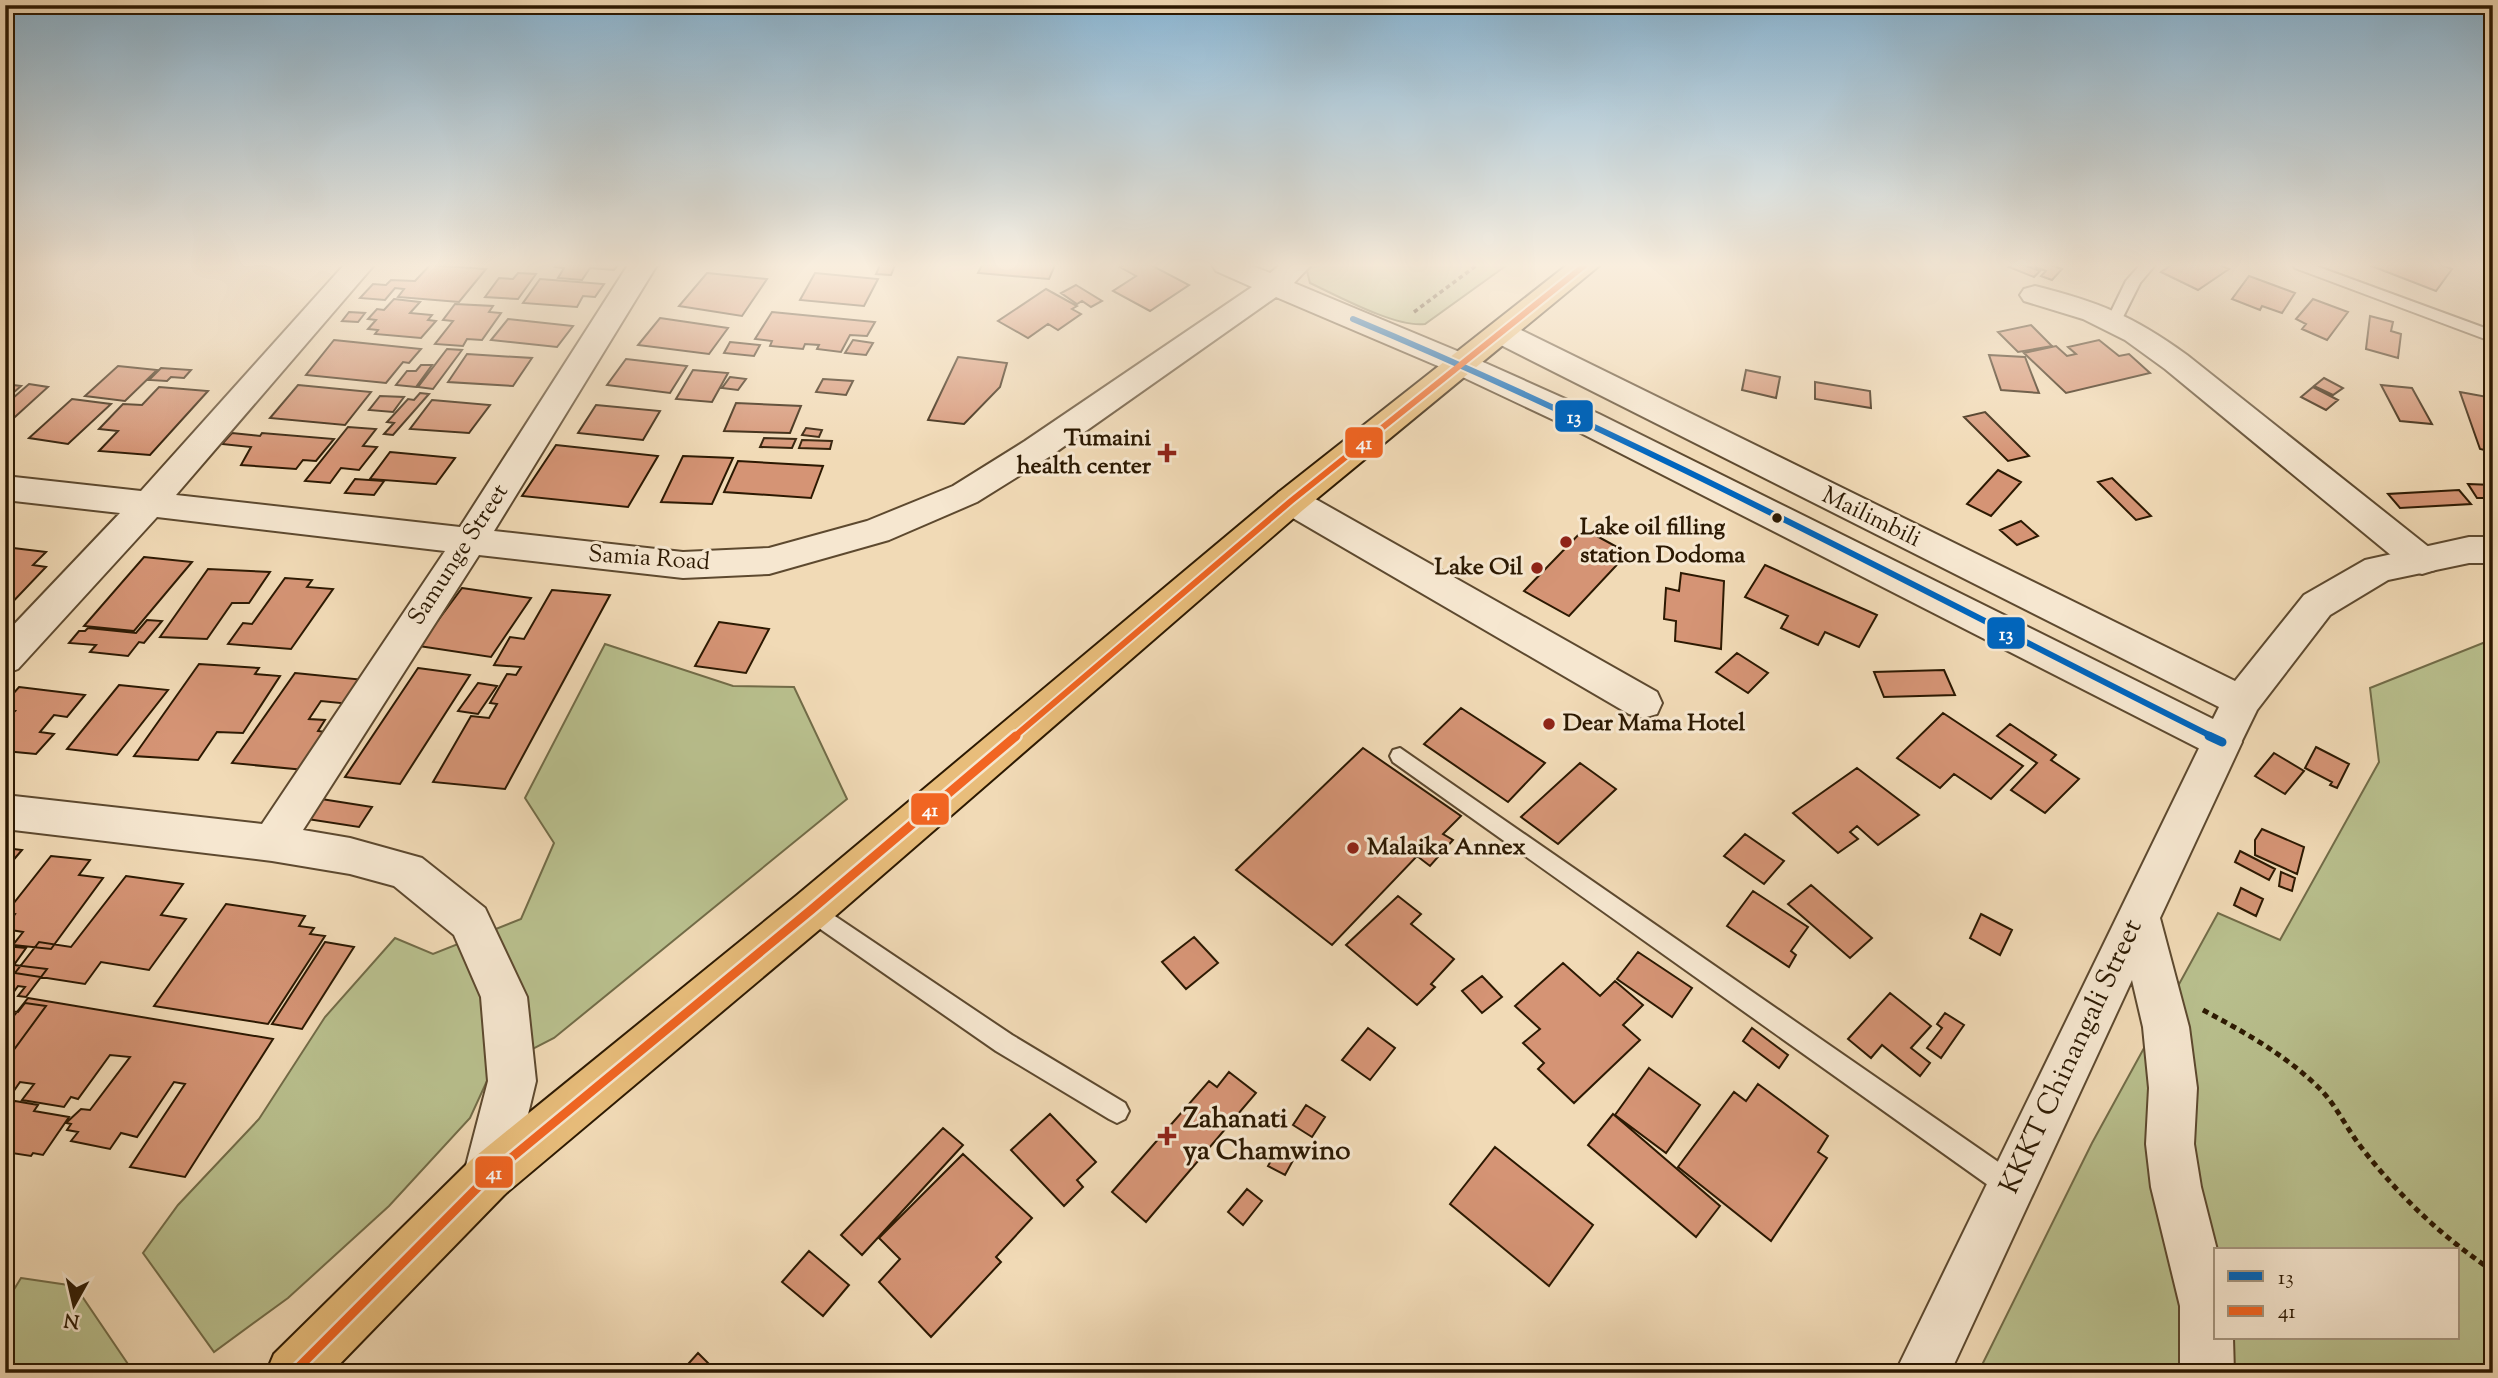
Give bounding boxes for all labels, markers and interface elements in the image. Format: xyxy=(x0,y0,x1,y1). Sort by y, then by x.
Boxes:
line badge: 13 xyxy=(1554,399,1594,433)
text: 13 xyxy=(1567,405,1581,432)
place label: Tumaini health center xyxy=(1017,422,1152,484)
line badge: 41 xyxy=(1344,426,1384,459)
text: 41 xyxy=(1355,431,1373,458)
marker: Tumaini health center xyxy=(1157,443,1177,463)
street label: Samunge Street xyxy=(400,478,518,632)
street label: Mailimbili xyxy=(1816,479,1926,557)
place label: Lake oil filling station Dodoma xyxy=(1580,511,1746,573)
unlabelled marker xyxy=(1770,511,1784,525)
marker: Lake oil filling station Dodoma xyxy=(1558,534,1574,550)
street label: Samia Road xyxy=(587,538,712,580)
place label: Lake Oil xyxy=(1435,551,1523,585)
marker: Lake Oil xyxy=(1529,560,1545,576)
line badge: 13 xyxy=(1986,616,2026,650)
text: 13 xyxy=(1999,622,2013,649)
place label: Dear Mama Hotel xyxy=(1563,707,1745,741)
marker: Dear Mama Hotel xyxy=(1541,716,1557,732)
line badge: 41 xyxy=(910,792,950,826)
text: 41 xyxy=(921,798,939,825)
place label: Malaika Annex xyxy=(1367,831,1526,865)
marker: Malaika Annex xyxy=(1345,840,1361,856)
street label: KKKT Chinangali Street xyxy=(1991,913,2154,1201)
place label: Zahanati ya Chamwino xyxy=(1183,1100,1351,1172)
marker: Zahanati ya Chamwino xyxy=(1157,1126,1177,1146)
line badge: 41 xyxy=(474,1155,514,1189)
text: 41 xyxy=(485,1161,503,1188)
legend xyxy=(2214,1248,2460,1340)
text: 13 xyxy=(2278,1264,2294,1294)
north arrow xyxy=(38,1270,108,1340)
text: 41 xyxy=(2278,1298,2296,1328)
text: N xyxy=(63,1305,81,1334)

